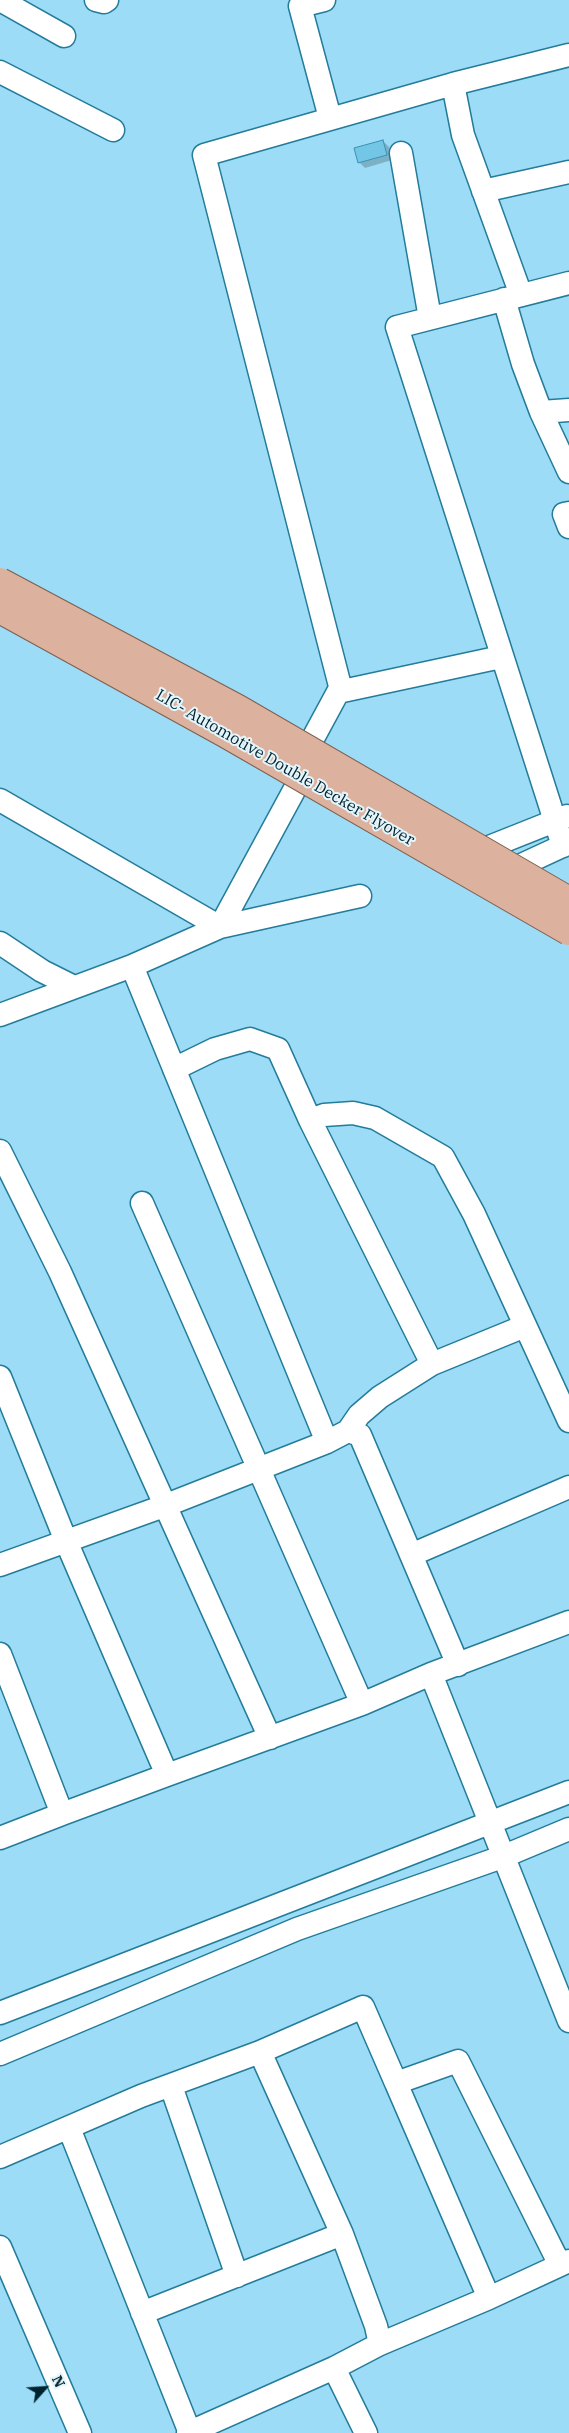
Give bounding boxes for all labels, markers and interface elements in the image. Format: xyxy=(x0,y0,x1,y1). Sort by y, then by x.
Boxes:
street label: LIC- Automotive Double Decker Flyover xyxy=(152,686,418,850)
north arrow xyxy=(20,2363,70,2413)
text: N xyxy=(48,2372,69,2390)

